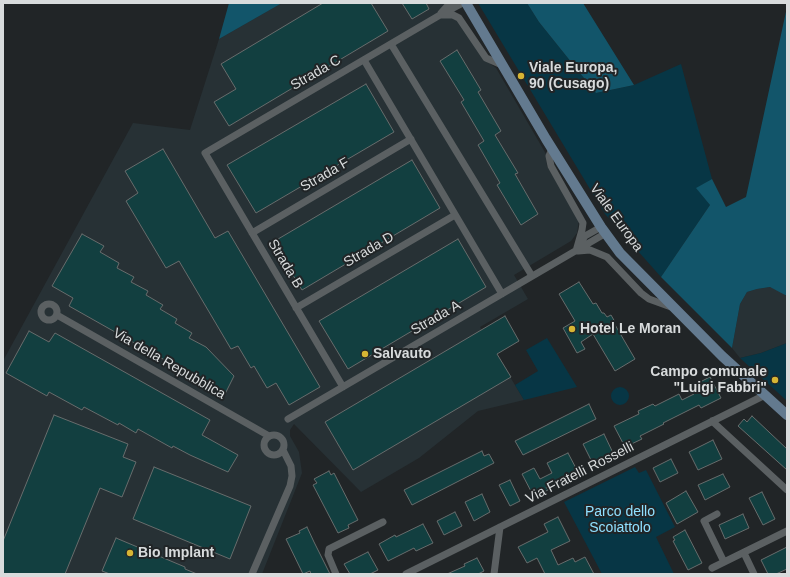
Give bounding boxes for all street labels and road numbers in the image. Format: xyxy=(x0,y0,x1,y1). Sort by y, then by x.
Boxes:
street label: Strada C xyxy=(288,52,344,94)
street label: Strada F xyxy=(298,154,352,196)
street label: Viale Europa xyxy=(586,181,646,255)
street label: Strada D xyxy=(341,229,397,271)
street label: Strada B xyxy=(264,236,306,292)
street label: Strada A xyxy=(408,297,464,339)
street label: Via della Repubblica xyxy=(110,325,228,403)
street label: Via Fratelli Rosselli xyxy=(523,439,637,507)

